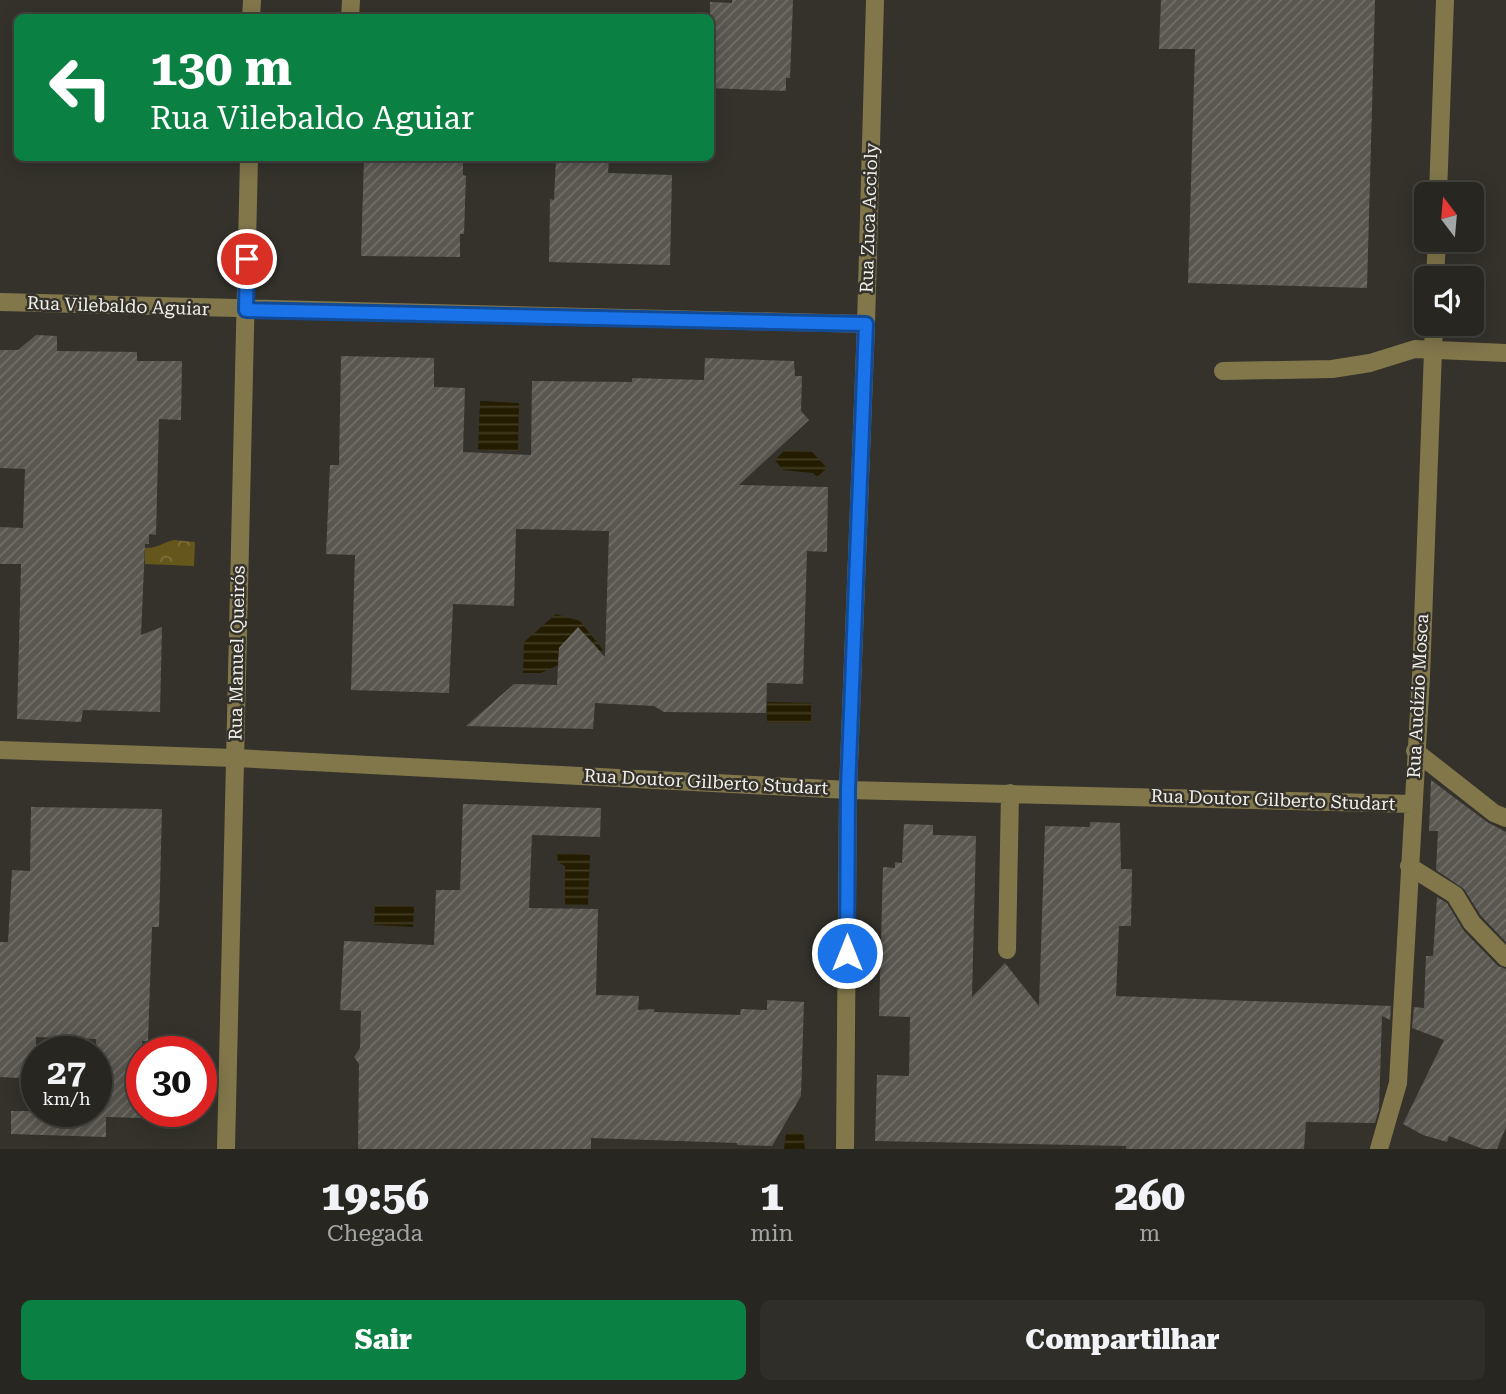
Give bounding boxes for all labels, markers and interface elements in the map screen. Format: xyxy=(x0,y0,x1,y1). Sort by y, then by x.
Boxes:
text: 130 m xyxy=(150,40,292,97)
icon: left xyxy=(35,42,126,133)
text: Rua Vilebaldo Aguiar xyxy=(150,99,474,137)
street label: Rua Zuca Accioly xyxy=(855,142,882,293)
north arrow xyxy=(1414,182,1484,252)
map controls xyxy=(1414,182,1484,336)
pin xyxy=(217,229,277,289)
icon: arrive xyxy=(228,240,266,278)
button: sound xyxy=(1414,266,1484,336)
street label: Rua Vilebaldo Aguiar xyxy=(27,292,209,319)
street label: Rua Manuel Queirós xyxy=(224,565,249,741)
street label: Rua Audízio Mosca xyxy=(1403,613,1432,779)
street label: Rua Doutor Gilberto Studart xyxy=(583,765,829,798)
street label: Rua Doutor Gilberto Studart xyxy=(1150,785,1396,814)
position arrow xyxy=(810,916,884,990)
speed limit sign: 30 xyxy=(126,1036,217,1127)
text: 27 xyxy=(47,1052,86,1093)
text: km/h xyxy=(42,1088,91,1109)
text: 19:56 xyxy=(321,1171,429,1220)
text: 1 xyxy=(760,1171,784,1220)
text: 260 xyxy=(1114,1171,1185,1220)
text: Chegada xyxy=(327,1220,423,1247)
text: min xyxy=(750,1220,793,1247)
text: m xyxy=(1139,1220,1160,1247)
button: Sair xyxy=(21,1300,746,1380)
button: Compartilhar xyxy=(760,1300,1485,1380)

